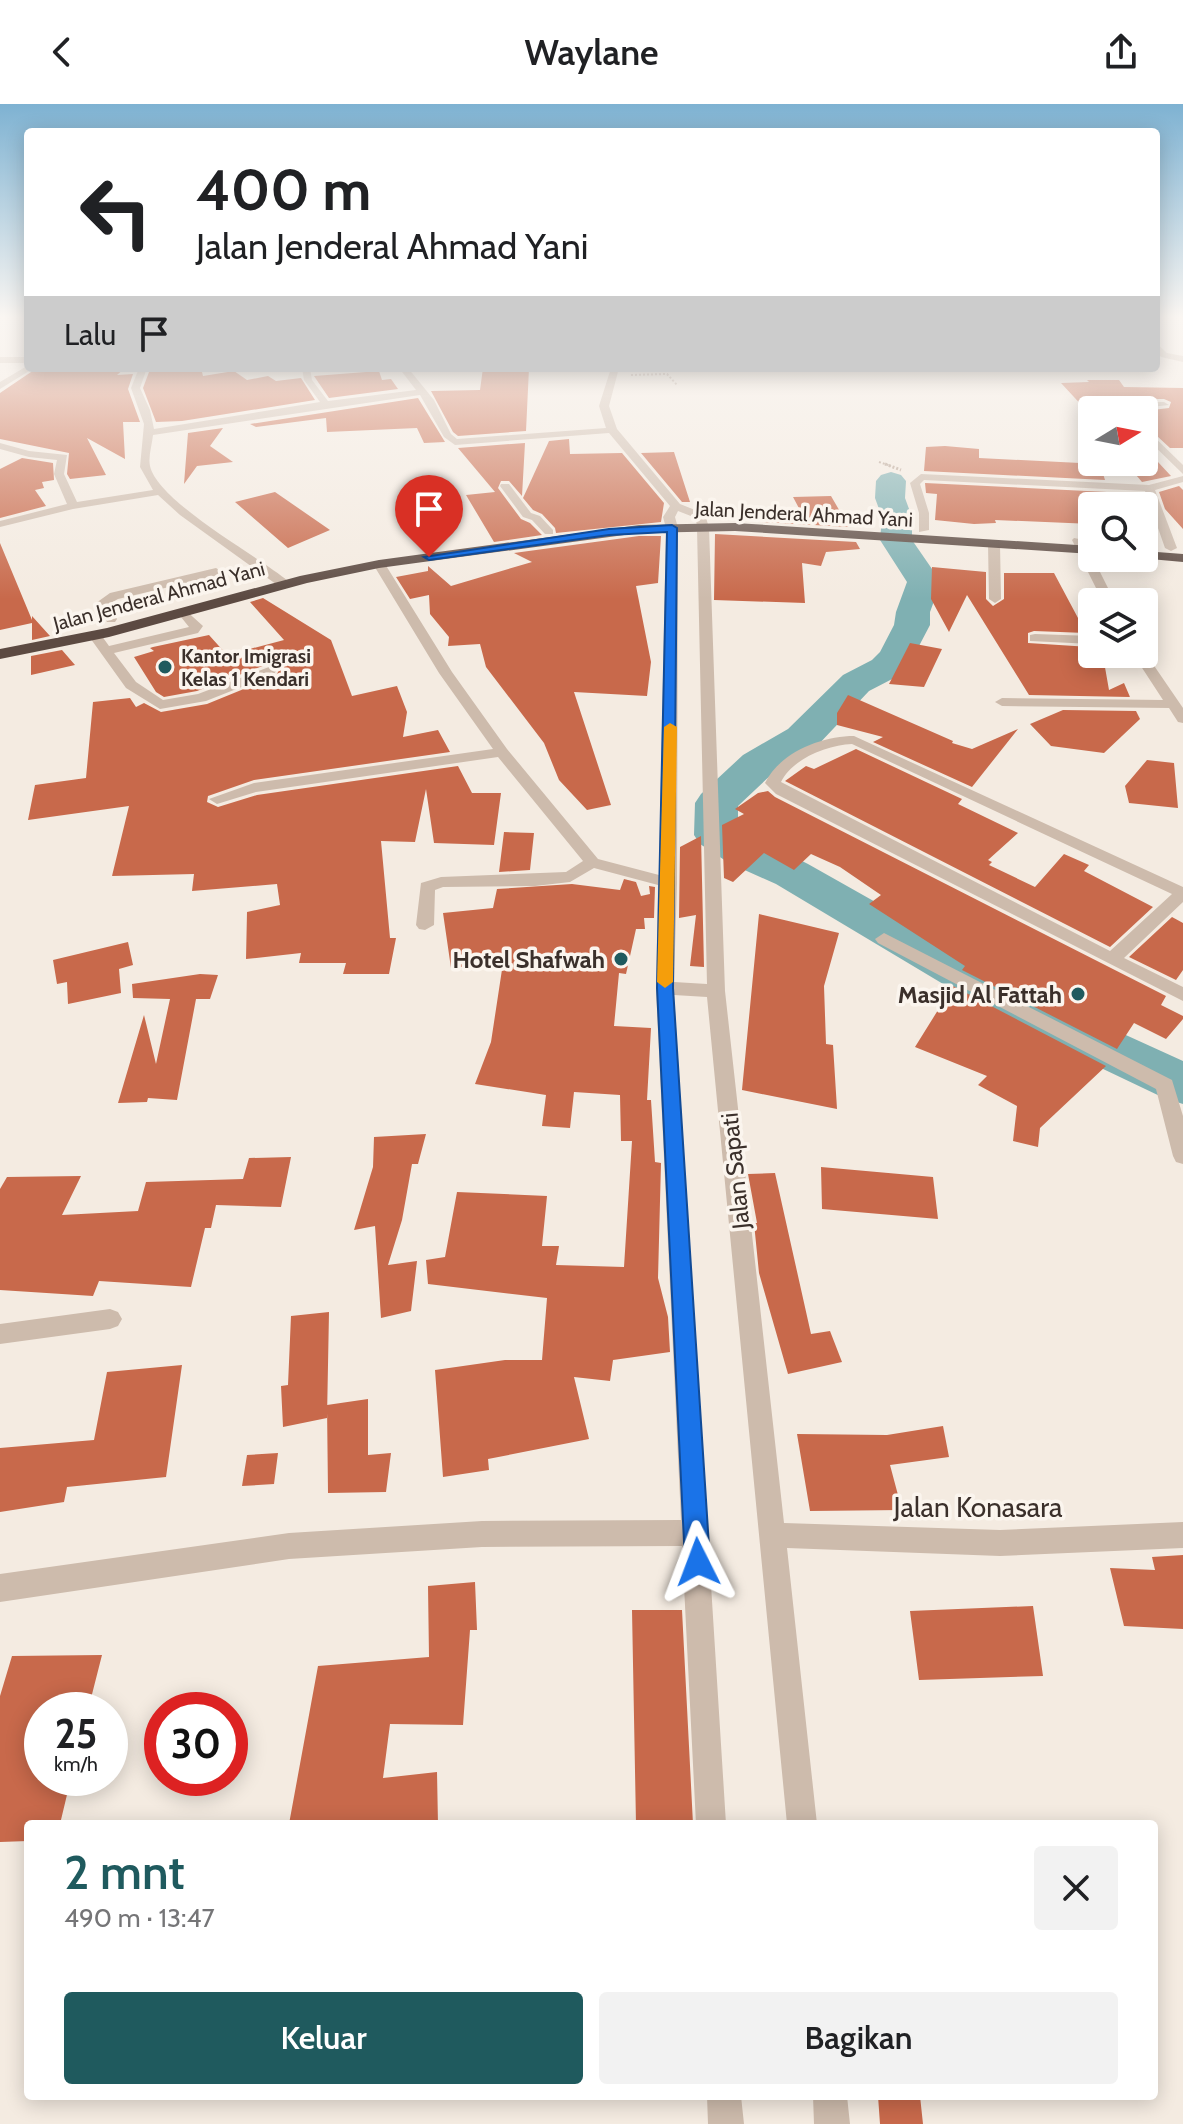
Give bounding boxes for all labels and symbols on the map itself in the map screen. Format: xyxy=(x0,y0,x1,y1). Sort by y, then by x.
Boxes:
north arrow xyxy=(1078,396,1158,476)
pin xyxy=(395,475,463,557)
street label: Jalan Jenderal Ahmad Yani xyxy=(694,496,913,532)
street label: Jalan Jenderal Ahmad Yani xyxy=(50,556,267,636)
place label: Kantor Imigrasi Kelas 1 Kendari xyxy=(181,644,311,691)
marker: Kantor Imigrasi Kelas 1 Kendari xyxy=(156,658,174,676)
place label: Hotel Shafwah xyxy=(452,945,605,974)
marker: Hotel Shafwah xyxy=(612,950,630,968)
place label: Masjid Al Fattah xyxy=(898,980,1062,1009)
marker: Masjid Al Fattah xyxy=(1069,985,1087,1003)
street label: Jalan Sapati xyxy=(714,1111,756,1232)
street label: Jalan Konasara xyxy=(893,1490,1063,1524)
position arrow xyxy=(656,1520,740,1604)
speed limit sign: 30 xyxy=(144,1692,248,1796)

